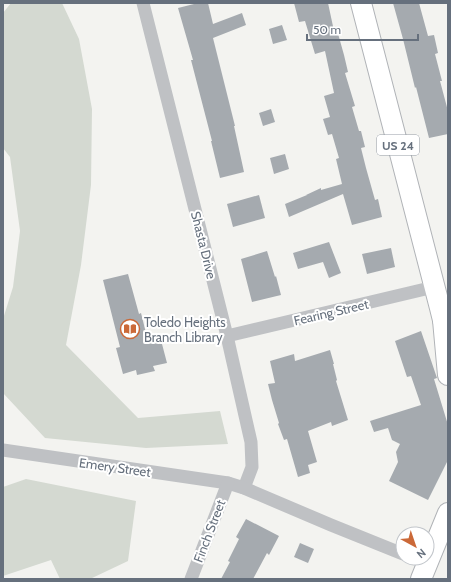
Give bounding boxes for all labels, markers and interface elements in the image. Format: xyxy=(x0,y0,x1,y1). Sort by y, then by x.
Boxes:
scale bar xyxy=(307,16,418,42)
text: 50 m xyxy=(313,22,341,37)
road number: US 24 xyxy=(377,135,419,155)
street label: Shasta Drive xyxy=(188,210,220,281)
street label: Fearing Street xyxy=(292,296,370,328)
place label: Toledo Heights Branch Library xyxy=(144,314,226,345)
library icon: Toledo Heights Branch Library xyxy=(119,318,141,340)
street label: Emery Street xyxy=(78,454,152,480)
street label: Finch Street xyxy=(190,497,229,565)
north arrow xyxy=(395,526,435,566)
text: N xyxy=(414,546,429,562)

